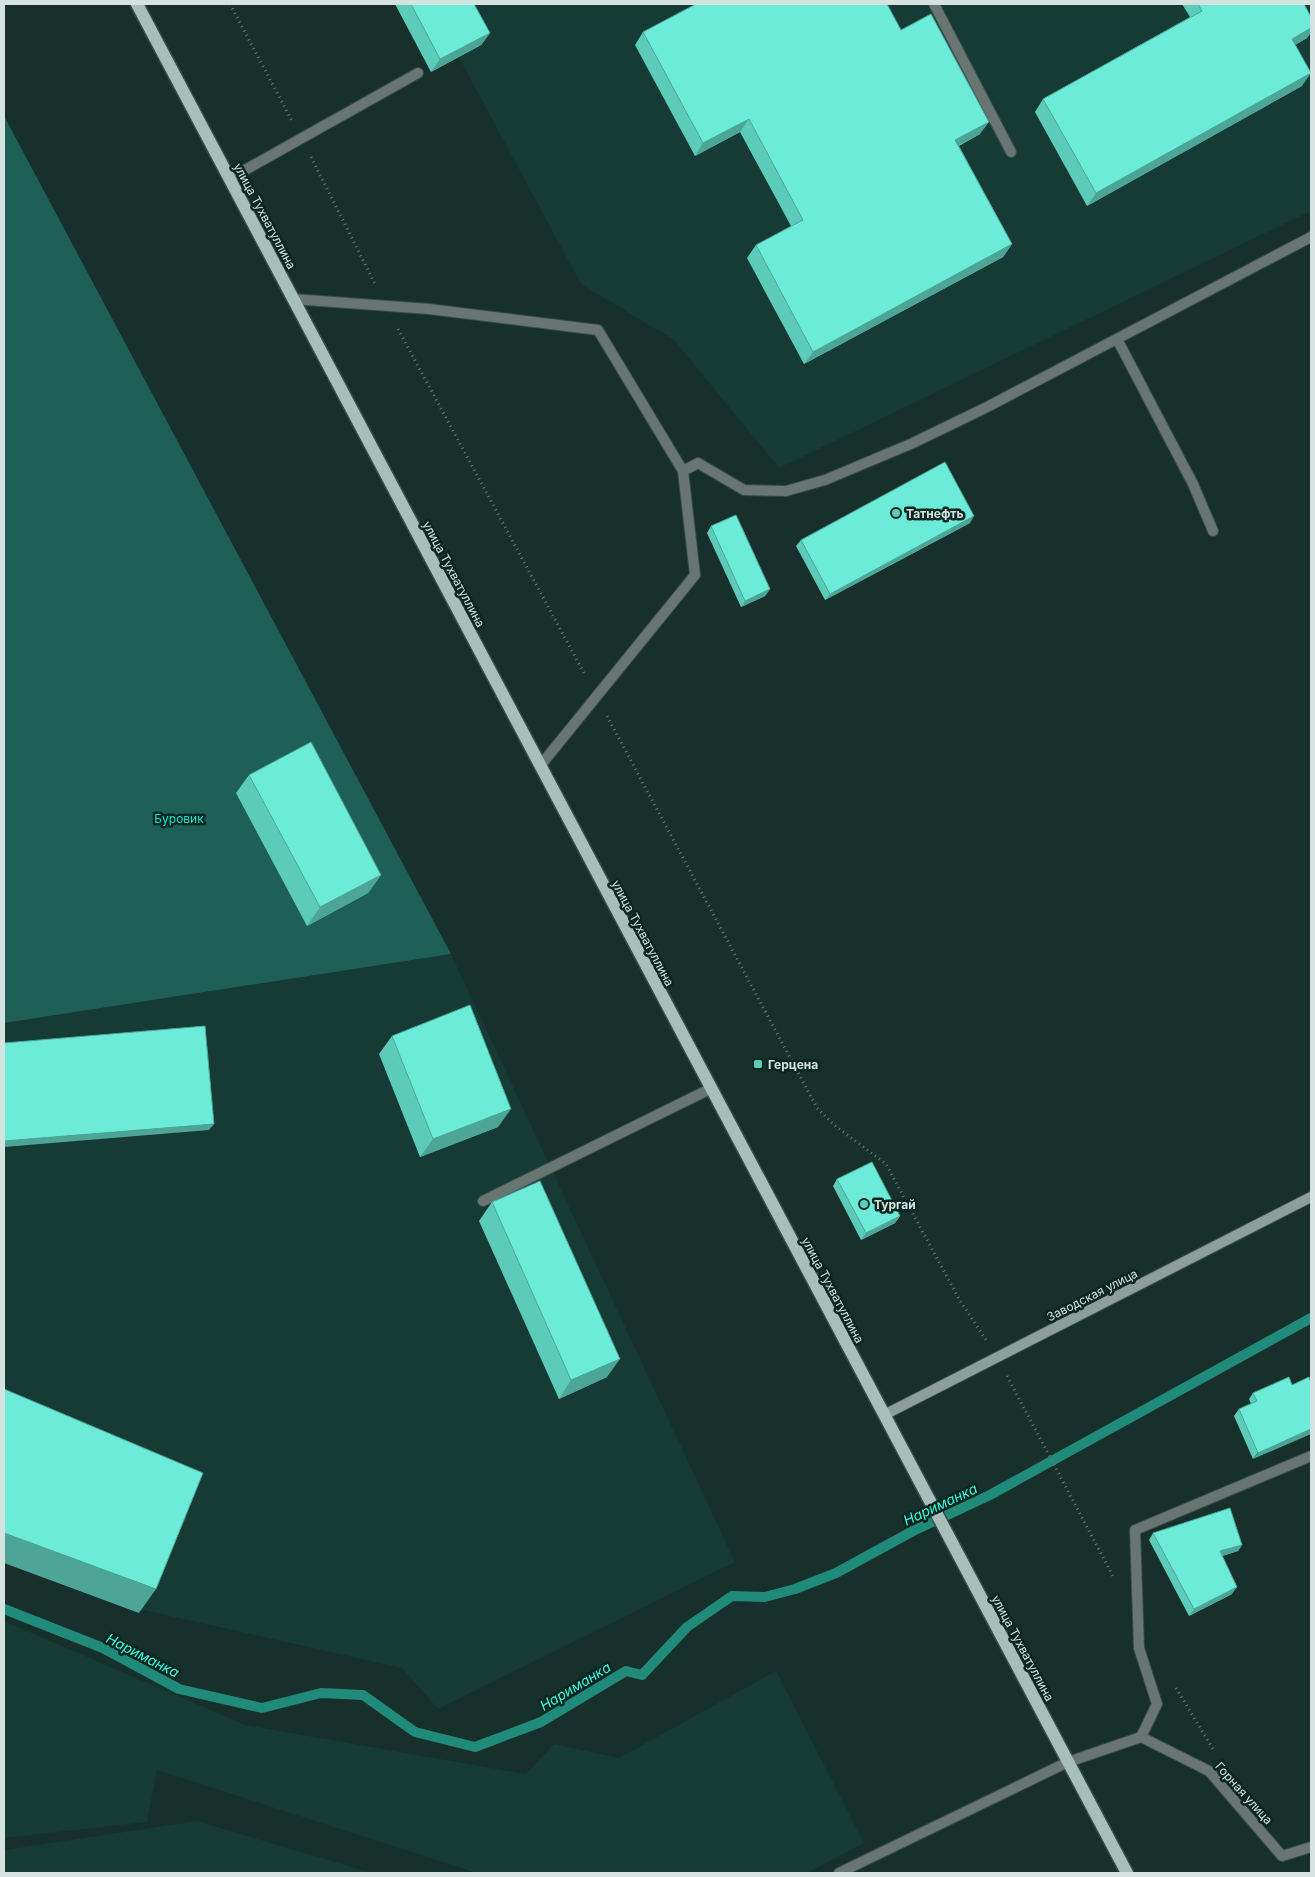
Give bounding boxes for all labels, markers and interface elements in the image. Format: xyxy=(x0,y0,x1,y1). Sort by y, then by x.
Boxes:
street label: улица Тухватуллина xyxy=(231,160,299,272)
place label: Татнефть xyxy=(906,506,964,521)
marker: Татнефть xyxy=(890,507,902,519)
street label: улица Тухватуллина xyxy=(420,518,488,630)
park label: Буровик xyxy=(154,811,204,826)
street label: улица Тухватуллина xyxy=(609,877,677,989)
place label: Герцена xyxy=(768,1057,818,1072)
marker: Герцена xyxy=(752,1058,764,1070)
place label: Тургай xyxy=(874,1197,916,1212)
marker: Тургай xyxy=(858,1198,870,1210)
street label: улица Тухватуллина xyxy=(799,1234,867,1346)
street label: Заводская улица xyxy=(1044,1266,1140,1324)
water label: Нариманка xyxy=(900,1479,980,1529)
street label: улица Тухватуллина xyxy=(989,1592,1057,1704)
water label: Нариманка xyxy=(104,1629,183,1681)
water label: Нариманка xyxy=(536,1658,614,1714)
street label: Горная улица xyxy=(1212,1759,1276,1827)

